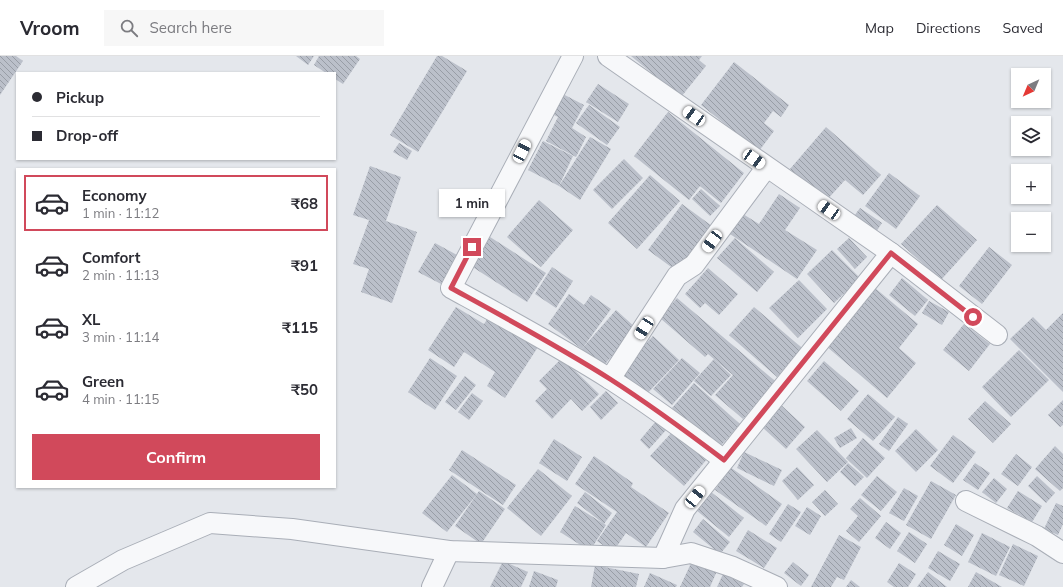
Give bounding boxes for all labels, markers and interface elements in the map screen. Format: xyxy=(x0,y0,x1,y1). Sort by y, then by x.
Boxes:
search box xyxy=(104,10,384,46)
text: Vroom xyxy=(20,16,80,40)
icon: search xyxy=(118,17,140,39)
text: Search here xyxy=(150,18,232,37)
text: Map xyxy=(865,19,894,37)
text: Directions xyxy=(916,19,981,37)
text: Saved xyxy=(1003,19,1043,37)
north arrow xyxy=(1011,68,1051,108)
map controls xyxy=(1011,68,1051,252)
text: Pickup xyxy=(56,88,104,107)
car xyxy=(681,104,707,128)
button: layers xyxy=(1011,116,1051,156)
text: Drop-off xyxy=(56,126,118,145)
car xyxy=(511,138,533,164)
car xyxy=(741,147,767,171)
button: + xyxy=(1011,164,1051,204)
icon: car xyxy=(34,185,70,221)
text: Economy xyxy=(82,186,147,205)
callout: 1 min xyxy=(439,189,505,217)
text: ₹68 xyxy=(291,194,318,213)
text: 1 min xyxy=(455,195,489,211)
car xyxy=(816,198,842,222)
text: 1 min · 11:12 xyxy=(82,205,159,221)
button: − xyxy=(1011,212,1051,252)
car xyxy=(700,228,724,254)
route end xyxy=(463,238,481,256)
icon: car xyxy=(34,247,70,283)
text: Comfort xyxy=(82,248,140,267)
text: ₹91 xyxy=(291,256,318,275)
text: 2 min · 11:13 xyxy=(82,267,159,283)
route start xyxy=(964,308,982,326)
icon: car xyxy=(34,309,70,345)
text: XL xyxy=(82,310,100,329)
car xyxy=(632,315,656,341)
text: ₹115 xyxy=(282,318,318,337)
text: 3 min · 11:14 xyxy=(82,329,159,345)
icon: car xyxy=(34,371,70,407)
text: Green xyxy=(82,372,124,391)
text: ₹50 xyxy=(291,380,318,399)
text: 4 min · 11:15 xyxy=(82,391,159,407)
button: Confirm xyxy=(32,434,320,480)
car xyxy=(683,484,707,510)

